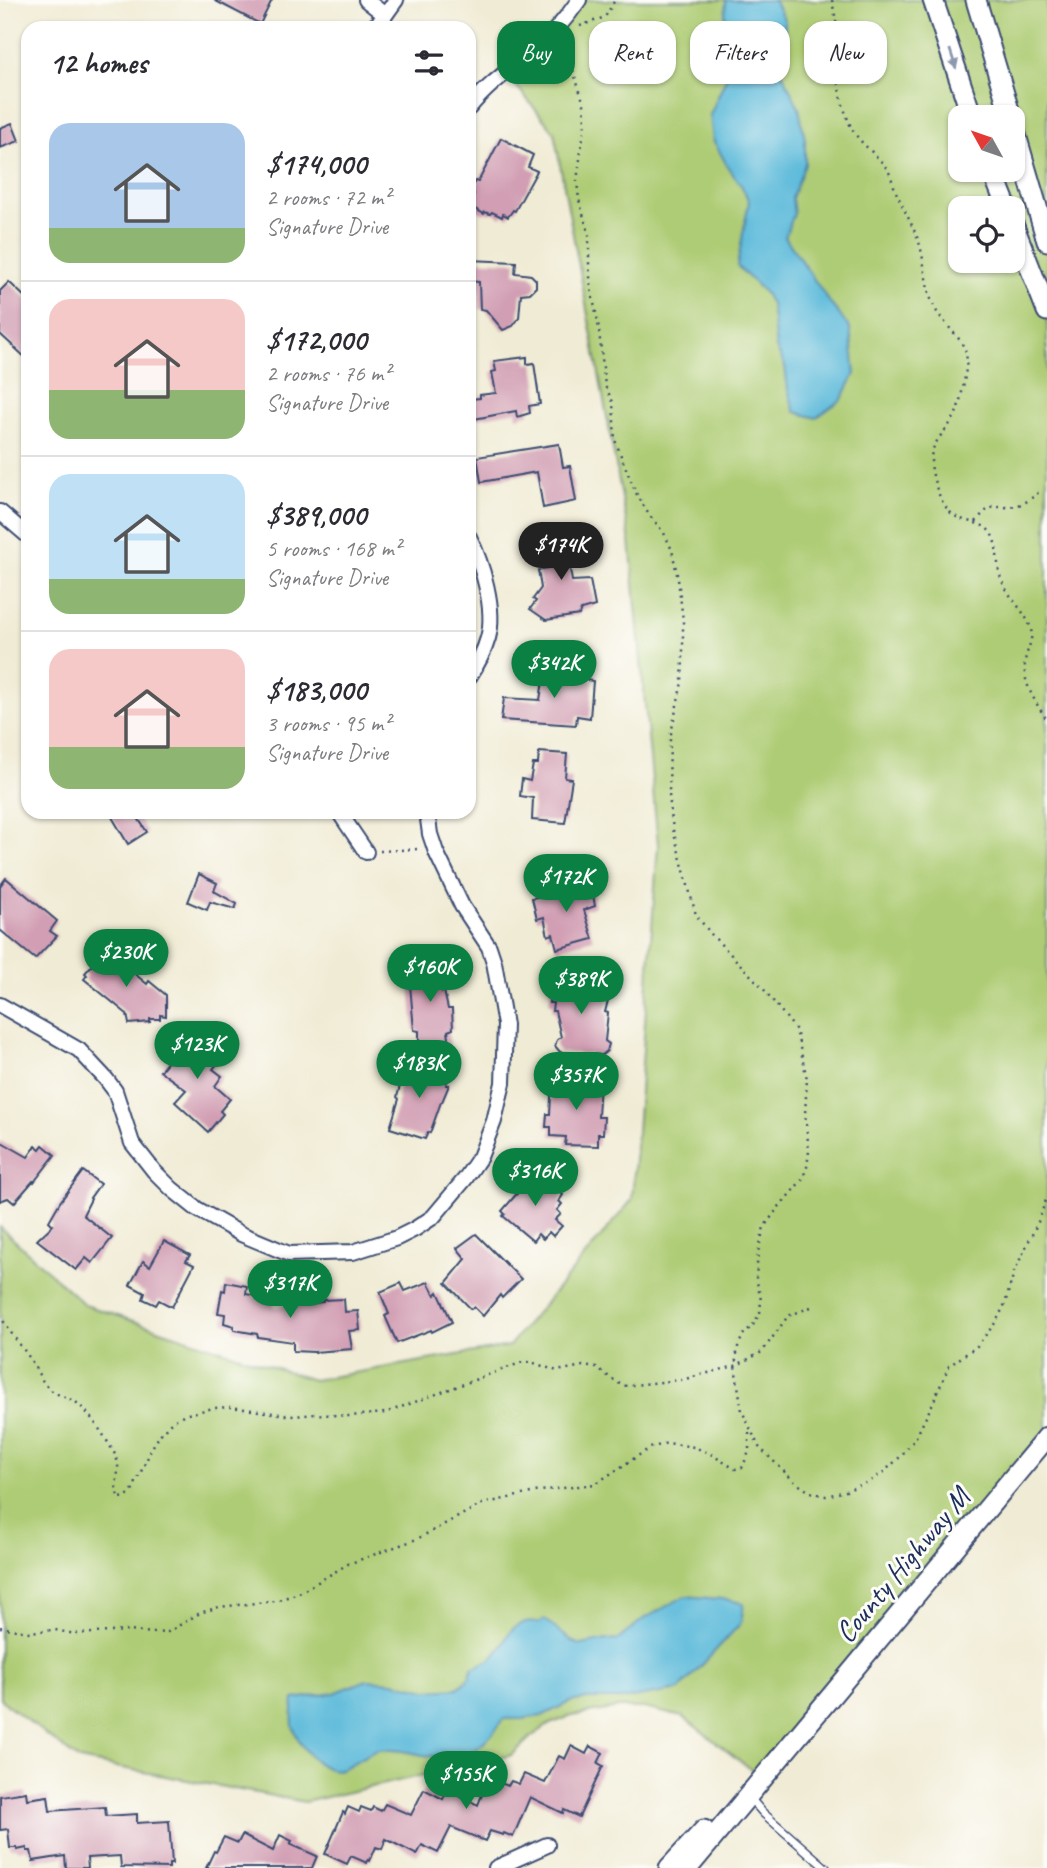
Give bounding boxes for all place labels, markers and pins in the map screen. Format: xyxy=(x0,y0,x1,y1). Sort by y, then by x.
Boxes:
pin: $174K xyxy=(512,522,610,582)
pin: $342K xyxy=(505,640,603,700)
pin: $172K xyxy=(517,855,615,914)
pin: $230K xyxy=(77,930,175,989)
pin: $160K xyxy=(381,944,479,1004)
pin: $389K xyxy=(532,956,630,1016)
pin: $123K xyxy=(148,1021,246,1081)
pin: $183K xyxy=(370,1040,468,1100)
pin: $357K xyxy=(527,1052,625,1112)
pin: $316K xyxy=(486,1148,584,1208)
pin: $317K xyxy=(241,1260,339,1320)
pin: $155K xyxy=(417,1752,515,1811)

